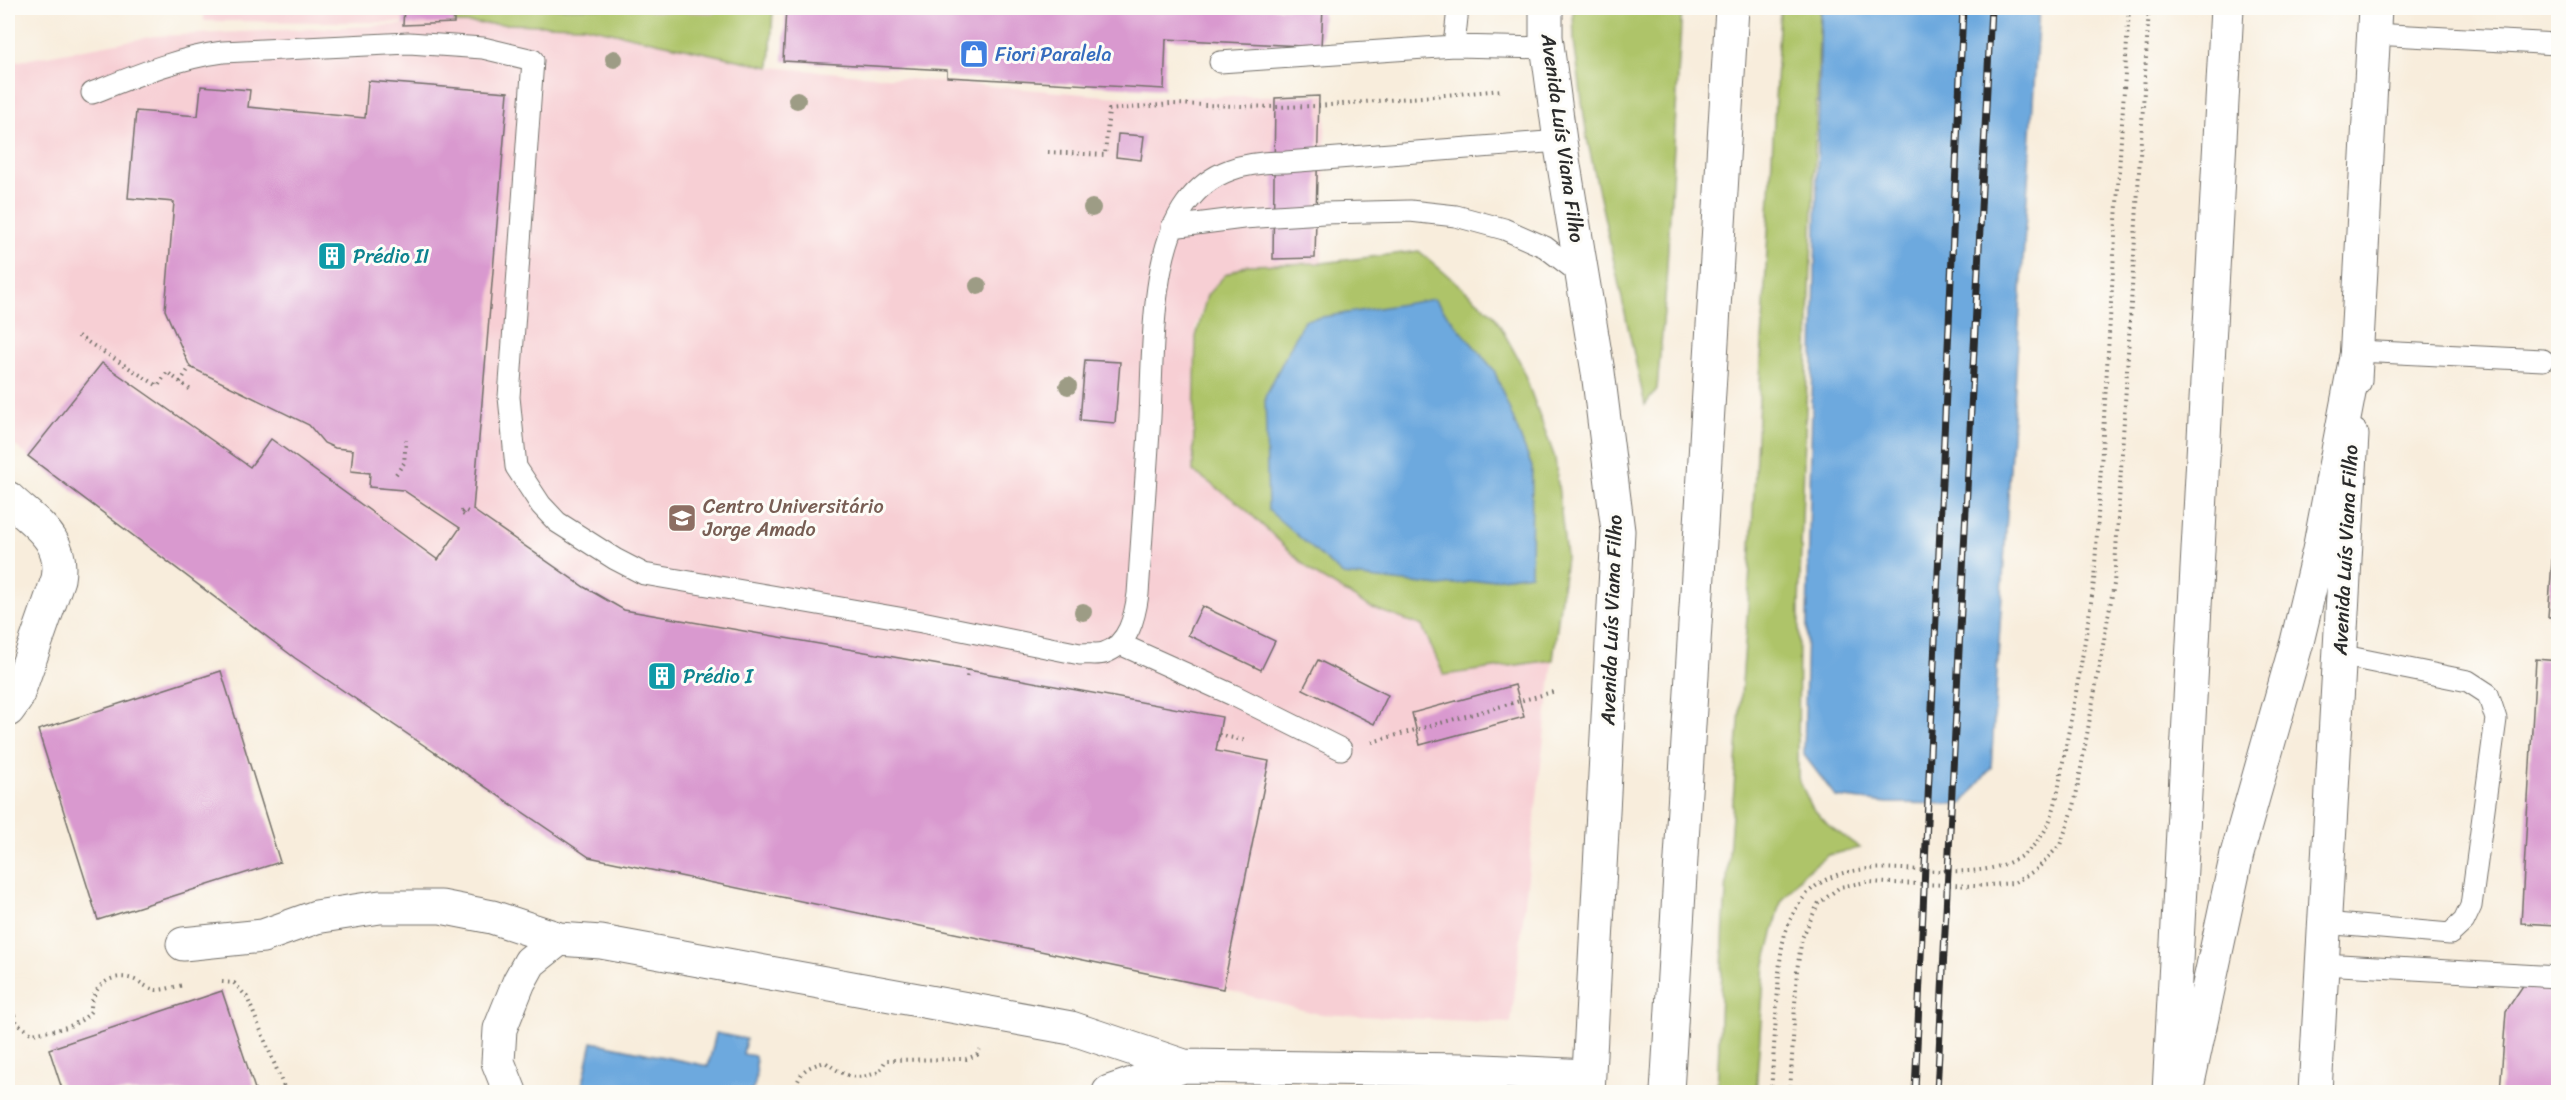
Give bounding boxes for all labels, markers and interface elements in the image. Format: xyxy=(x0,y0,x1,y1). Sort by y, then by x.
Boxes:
street label: Avenida Luís Viana Filho xyxy=(1530,30,1595,245)
place label: Fiori Paralela xyxy=(995,37,1112,72)
shop icon: Fiori Paralela xyxy=(958,38,990,70)
place label: Prédio II xyxy=(353,239,429,274)
building icon: Prédio II xyxy=(316,240,348,272)
street label: Avenida Luís Viana Filho xyxy=(2322,444,2368,657)
place label: Centro Universitário Jorge Amado xyxy=(702,489,884,547)
school or university icon: Centro Universitário Jorge Amado xyxy=(666,502,698,534)
street label: Avenida Luís Viana Filho xyxy=(1590,514,1633,727)
place label: Prédio I xyxy=(683,659,754,694)
building icon: Prédio I xyxy=(646,660,678,692)

